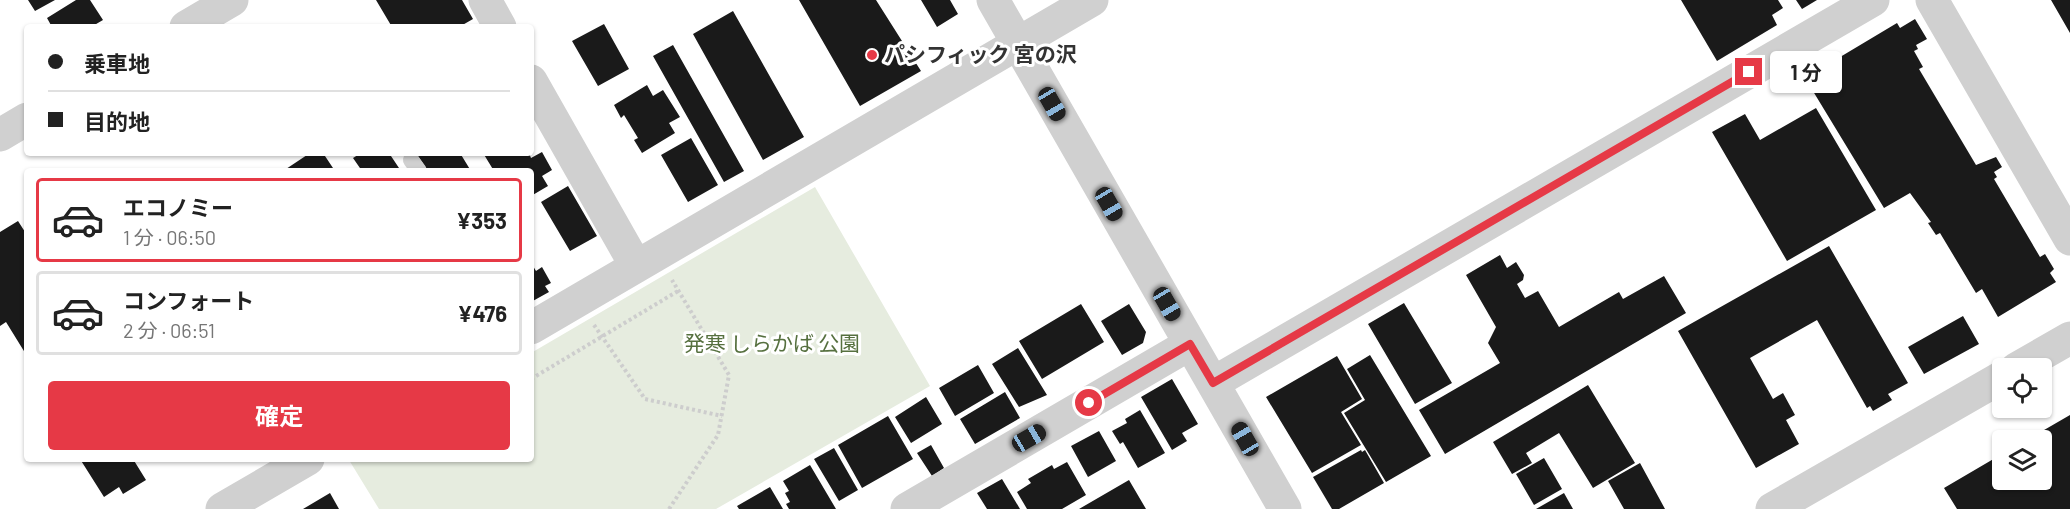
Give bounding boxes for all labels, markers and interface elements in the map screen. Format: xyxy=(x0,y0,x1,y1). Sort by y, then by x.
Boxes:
place label: パシフィック 宮の沢 xyxy=(884,41,1077,66)
marker: パシフィック 宮の沢 xyxy=(865,48,879,62)
text: 乗車地 xyxy=(84,50,150,76)
callout: 1 分 xyxy=(1770,51,1842,93)
route end xyxy=(1735,58,1762,85)
text: 1 分 xyxy=(1790,60,1822,84)
car xyxy=(1035,84,1069,124)
text: 目的地 xyxy=(84,108,150,134)
car xyxy=(1092,184,1126,224)
icon: car xyxy=(51,193,105,247)
text: エコノミー xyxy=(123,194,233,220)
text: ¥353 xyxy=(456,207,507,233)
text: 1 分 · 06:50 xyxy=(123,225,216,249)
car xyxy=(1150,284,1184,324)
icon: car xyxy=(51,286,105,340)
text: コンフォート xyxy=(123,287,254,313)
text: ¥476 xyxy=(457,300,507,326)
text: 2 分 · 06:51 xyxy=(123,318,215,342)
park label: 発寒 しらかば 公園 xyxy=(684,330,860,355)
map controls xyxy=(1992,358,2052,490)
button: locate xyxy=(1992,358,2052,418)
button: 確定 xyxy=(48,381,510,450)
route start xyxy=(1075,389,1102,416)
car xyxy=(1228,419,1262,459)
car xyxy=(1009,421,1049,455)
button: layers xyxy=(1992,430,2052,490)

